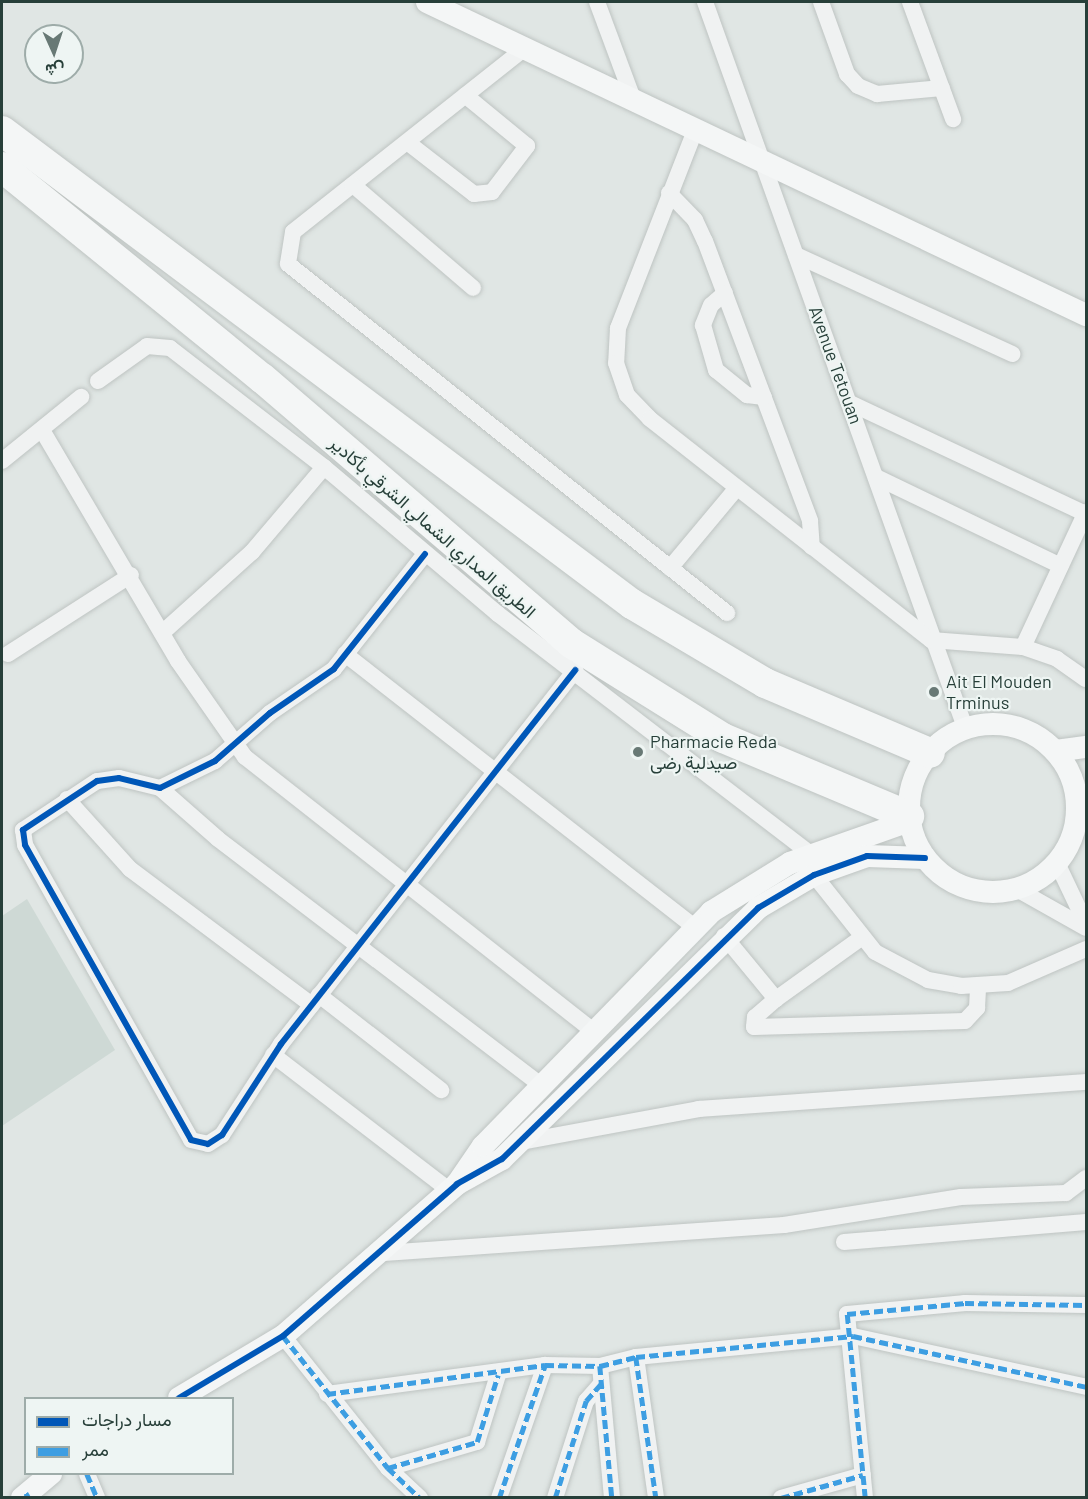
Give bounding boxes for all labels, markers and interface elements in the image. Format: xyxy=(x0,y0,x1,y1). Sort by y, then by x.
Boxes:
north arrow xyxy=(24,24,84,84)
text: ش xyxy=(45,60,65,80)
street label: Avenue Tetouan xyxy=(805,303,867,427)
street label: الطريق المداري الشمالي الشرقي بأكادير xyxy=(326,432,540,622)
place label: Ait El Mouden Trminus xyxy=(946,671,1052,714)
marker: Ait El Mouden Trminus xyxy=(927,685,941,699)
place label: Pharmacie Reda صيدلية رضى xyxy=(650,731,777,774)
marker: Pharmacie Reda صيدلية رضى xyxy=(631,745,645,759)
legend xyxy=(24,1397,234,1475)
text: مسار دراجات xyxy=(82,1408,172,1430)
text: ممر xyxy=(82,1438,109,1460)

